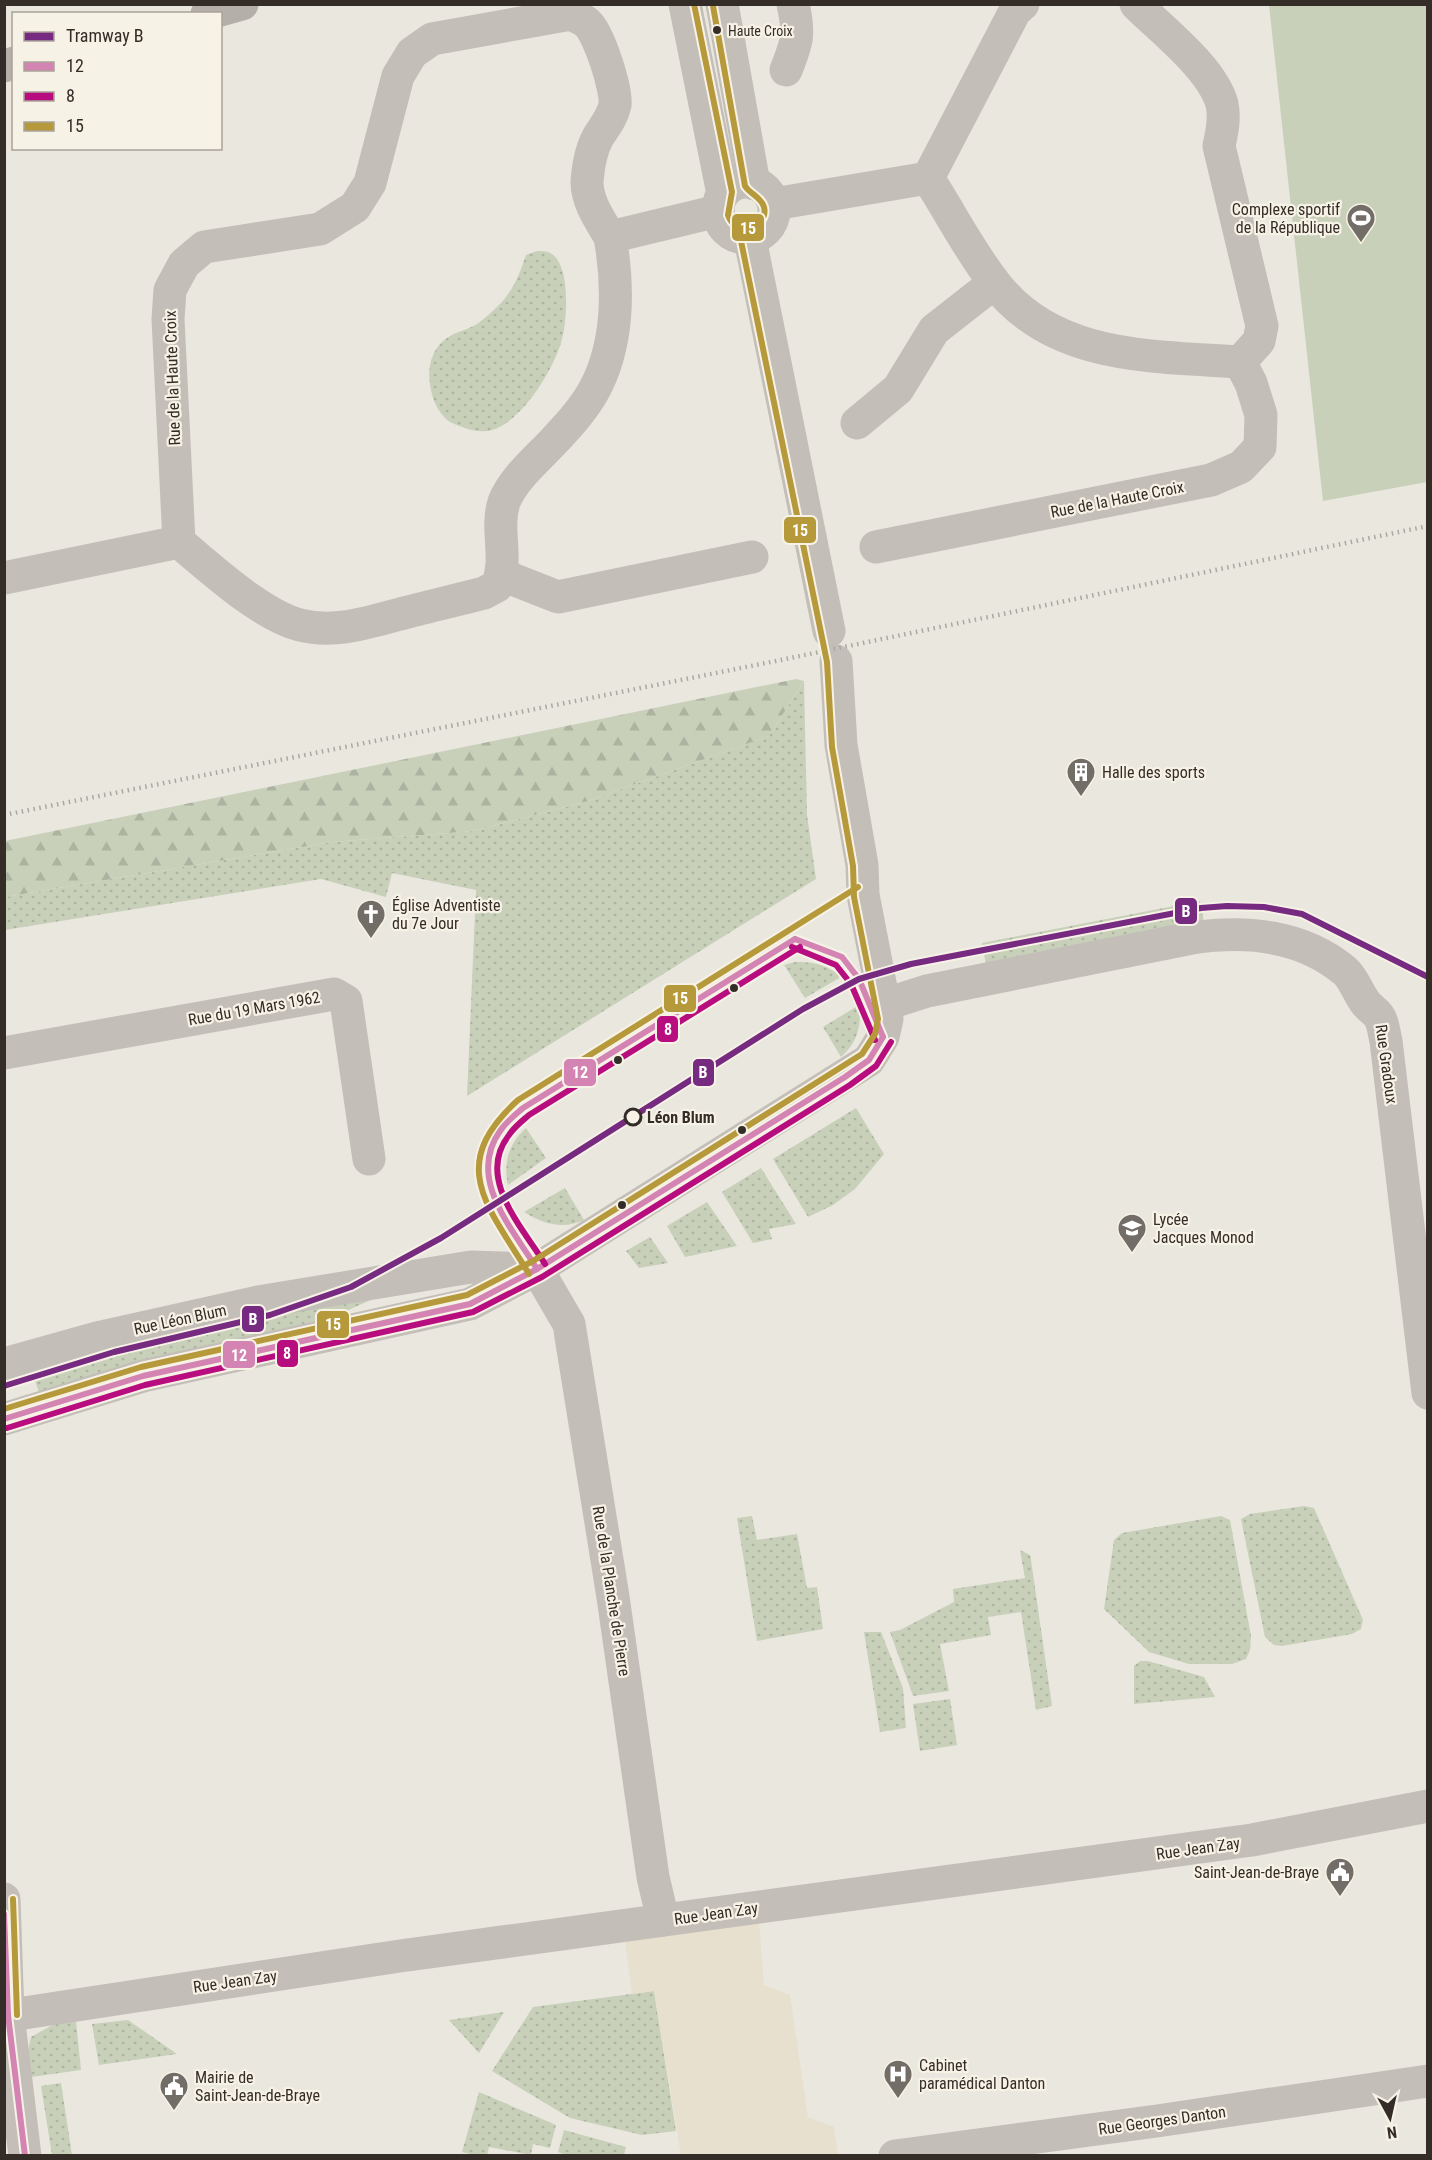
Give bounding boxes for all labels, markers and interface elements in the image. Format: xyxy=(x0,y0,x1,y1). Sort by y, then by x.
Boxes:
legend xyxy=(12,12,222,150)
place label: Haute Croix xyxy=(728,23,793,39)
marker: Haute Croix xyxy=(711,24,723,36)
text: Tramway B xyxy=(66,25,144,46)
text: 12 xyxy=(66,55,84,76)
text: 8 xyxy=(66,85,75,106)
text: 15 xyxy=(66,115,84,136)
place label: Complexe sportif de la République xyxy=(1232,200,1340,237)
sports icon: Complexe sportif de la République xyxy=(1345,202,1377,244)
line badge: 15 xyxy=(731,213,765,242)
text: 15 xyxy=(740,219,756,238)
street label: Rue de la Haute Croix xyxy=(161,310,184,446)
street label: Rue de la Haute Croix xyxy=(1049,477,1185,522)
line badge: 15 xyxy=(783,516,817,544)
text: 15 xyxy=(792,521,808,540)
building icon: Halle des sports xyxy=(1065,756,1097,798)
place label: Halle des sports xyxy=(1102,763,1205,782)
place label: Église Adventiste du 7e Jour xyxy=(392,896,501,933)
line badge: B xyxy=(1174,897,1198,925)
church icon: Église Adventiste du 7e Jour xyxy=(355,898,387,940)
text: B xyxy=(1182,902,1191,921)
unlabelled marker xyxy=(728,982,740,994)
line badge: 15 xyxy=(663,984,697,1013)
street label: Rue du 19 Mars 1962 xyxy=(187,988,322,1029)
text: 15 xyxy=(672,989,688,1008)
line badge: 8 xyxy=(656,1015,679,1043)
text: 8 xyxy=(664,1020,672,1039)
street label: Rue Gradoux xyxy=(1372,1023,1401,1105)
unlabelled marker xyxy=(612,1054,624,1066)
line badge: 12 xyxy=(563,1058,597,1087)
line badge: B xyxy=(692,1058,715,1087)
text: 12 xyxy=(572,1063,588,1082)
text: B xyxy=(699,1063,708,1082)
marker: Léon Blum xyxy=(624,1108,642,1126)
place label: Léon Blum xyxy=(647,1108,715,1127)
unlabelled marker xyxy=(736,1124,748,1136)
unlabelled marker xyxy=(616,1199,628,1211)
place label: Lycée Jacques Monod xyxy=(1153,1210,1254,1247)
school or university icon: Lycée Jacques Monod xyxy=(1116,1212,1148,1254)
street label: Rue Léon Blum xyxy=(132,1300,228,1339)
line badge: B xyxy=(241,1305,265,1333)
text: B xyxy=(249,1310,258,1329)
line badge: 15 xyxy=(316,1310,350,1339)
text: 15 xyxy=(325,1315,341,1334)
line badge: 8 xyxy=(276,1339,299,1368)
line badge: 12 xyxy=(222,1340,256,1369)
text: 8 xyxy=(283,1344,291,1363)
text: 12 xyxy=(231,1346,247,1365)
street label: Rue de la Planche de Pierre xyxy=(589,1505,634,1678)
street label: Rue Jean Zay xyxy=(1155,1833,1241,1864)
public building icon: Saint-Jean-de-Braye xyxy=(1324,1856,1356,1898)
place label: Saint-Jean-de-Braye xyxy=(1194,1863,1319,1882)
street label: Rue Jean Zay xyxy=(673,1898,759,1929)
street label: Rue Jean Zay xyxy=(192,1966,278,1997)
place label: Cabinet paramédical Danton xyxy=(919,2056,1045,2093)
hospital icon: Cabinet paramédical Danton xyxy=(882,2058,914,2100)
place label: Mairie de Saint-Jean-de-Braye xyxy=(195,2068,320,2105)
public building icon: Mairie de Saint-Jean-de-Braye xyxy=(158,2070,190,2112)
north arrow xyxy=(1360,2088,1420,2148)
street label: Rue Georges Danton xyxy=(1097,2102,1227,2139)
text: N xyxy=(1386,2122,1398,2142)

